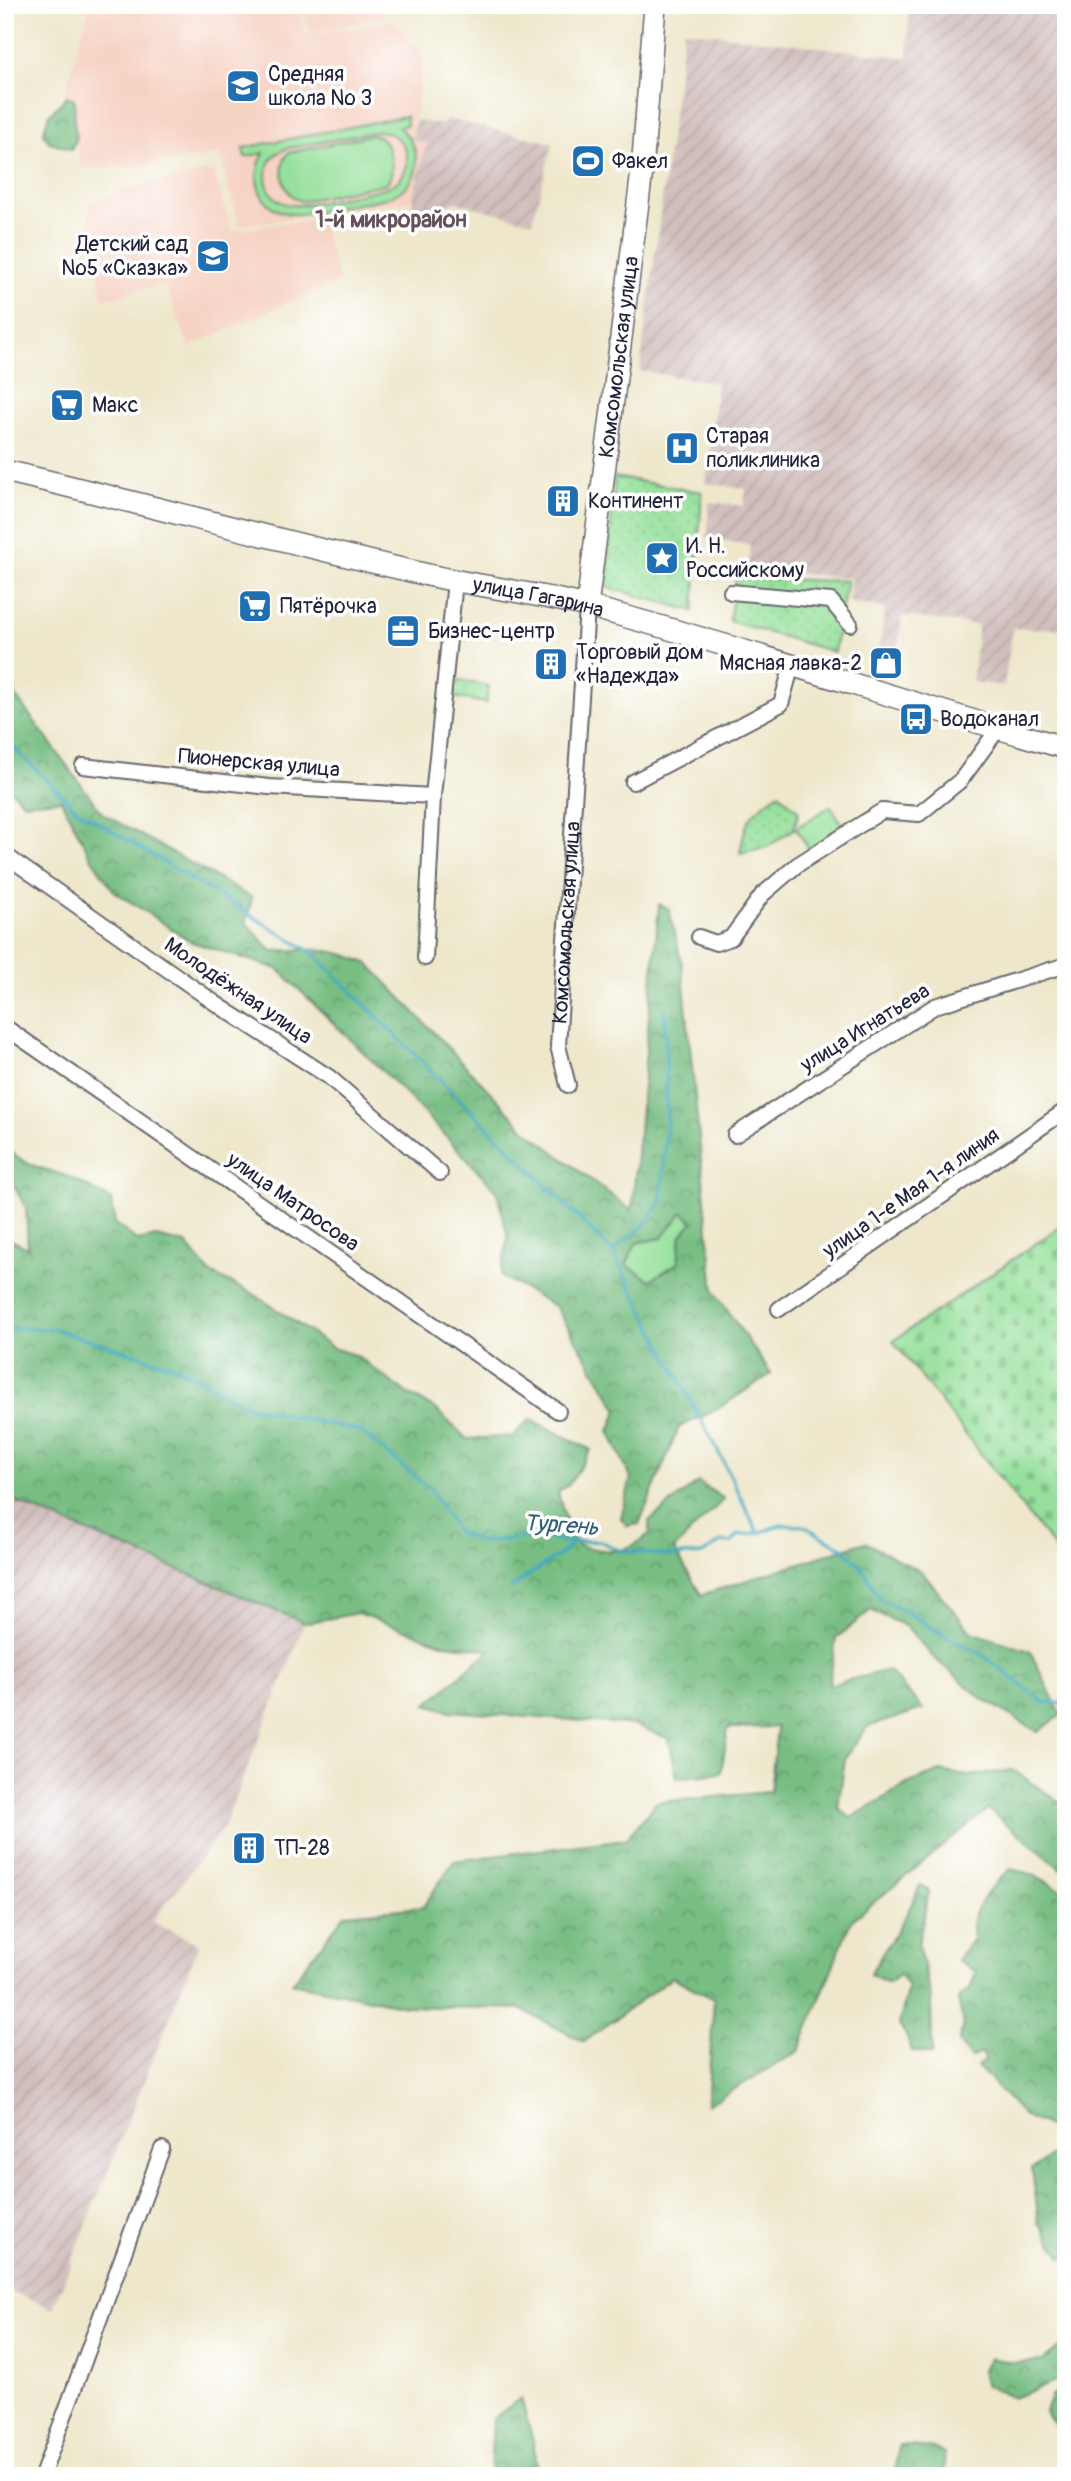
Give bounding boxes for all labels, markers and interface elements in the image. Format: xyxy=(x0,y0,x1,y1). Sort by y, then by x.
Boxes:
place label: Средняя школа № 3 xyxy=(268,61,372,112)
school or university icon: Средняя школа № 3 xyxy=(224,67,262,105)
sports icon: Факел xyxy=(569,142,607,180)
place label: Факел xyxy=(612,148,668,175)
district label: 1-й микрорайон xyxy=(315,205,467,234)
place label: Детский сад №5 «Сказка» xyxy=(61,231,188,282)
school or university icon: Детский сад №5 «Сказка» xyxy=(194,237,232,275)
street label: Комсомольская улица xyxy=(592,255,645,459)
supermarket icon: Макс xyxy=(48,386,86,424)
place label: Макс xyxy=(92,392,138,419)
place label: Старая поликлиника xyxy=(706,423,820,474)
hospital icon: Старая поликлиника xyxy=(663,429,701,467)
building icon: Континент xyxy=(544,482,582,520)
place label: Континент xyxy=(588,488,684,515)
place label: И. Н. Российскому xyxy=(686,533,804,584)
place icon: И. Н. Российскому xyxy=(643,539,681,577)
street label: улица Гагарина xyxy=(470,570,607,624)
supermarket icon: Пятёрочка xyxy=(236,587,274,625)
place label: Пятёрочка xyxy=(280,593,377,620)
office icon: Бизнес-центр xyxy=(384,612,422,650)
place label: Бизнес-центр xyxy=(428,618,555,645)
place label: Торговый дом «Надежда» xyxy=(576,639,703,690)
shop icon: Мясная лавка-2 xyxy=(867,644,905,682)
building icon: Торговый дом «Надежда» xyxy=(532,645,570,683)
place label: Мясная лавка-2 xyxy=(719,650,862,677)
bus stop icon: Водоканал xyxy=(897,700,935,738)
place label: Водоканал xyxy=(940,706,1039,733)
street label: Пионерская улица xyxy=(177,742,341,784)
street label: Комсомольская улица xyxy=(546,820,586,1025)
street label: Молодёжная улица xyxy=(159,931,317,1051)
street label: улица Игнатьева xyxy=(794,977,935,1079)
street label: улица 1-е Мая 1-я линия xyxy=(816,1122,1005,1265)
street label: улица Матросова xyxy=(221,1146,364,1258)
water label: Тургень xyxy=(523,1508,600,1542)
building icon: ТП-28 xyxy=(230,1829,268,1867)
place label: ТП-28 xyxy=(274,1835,330,1862)

